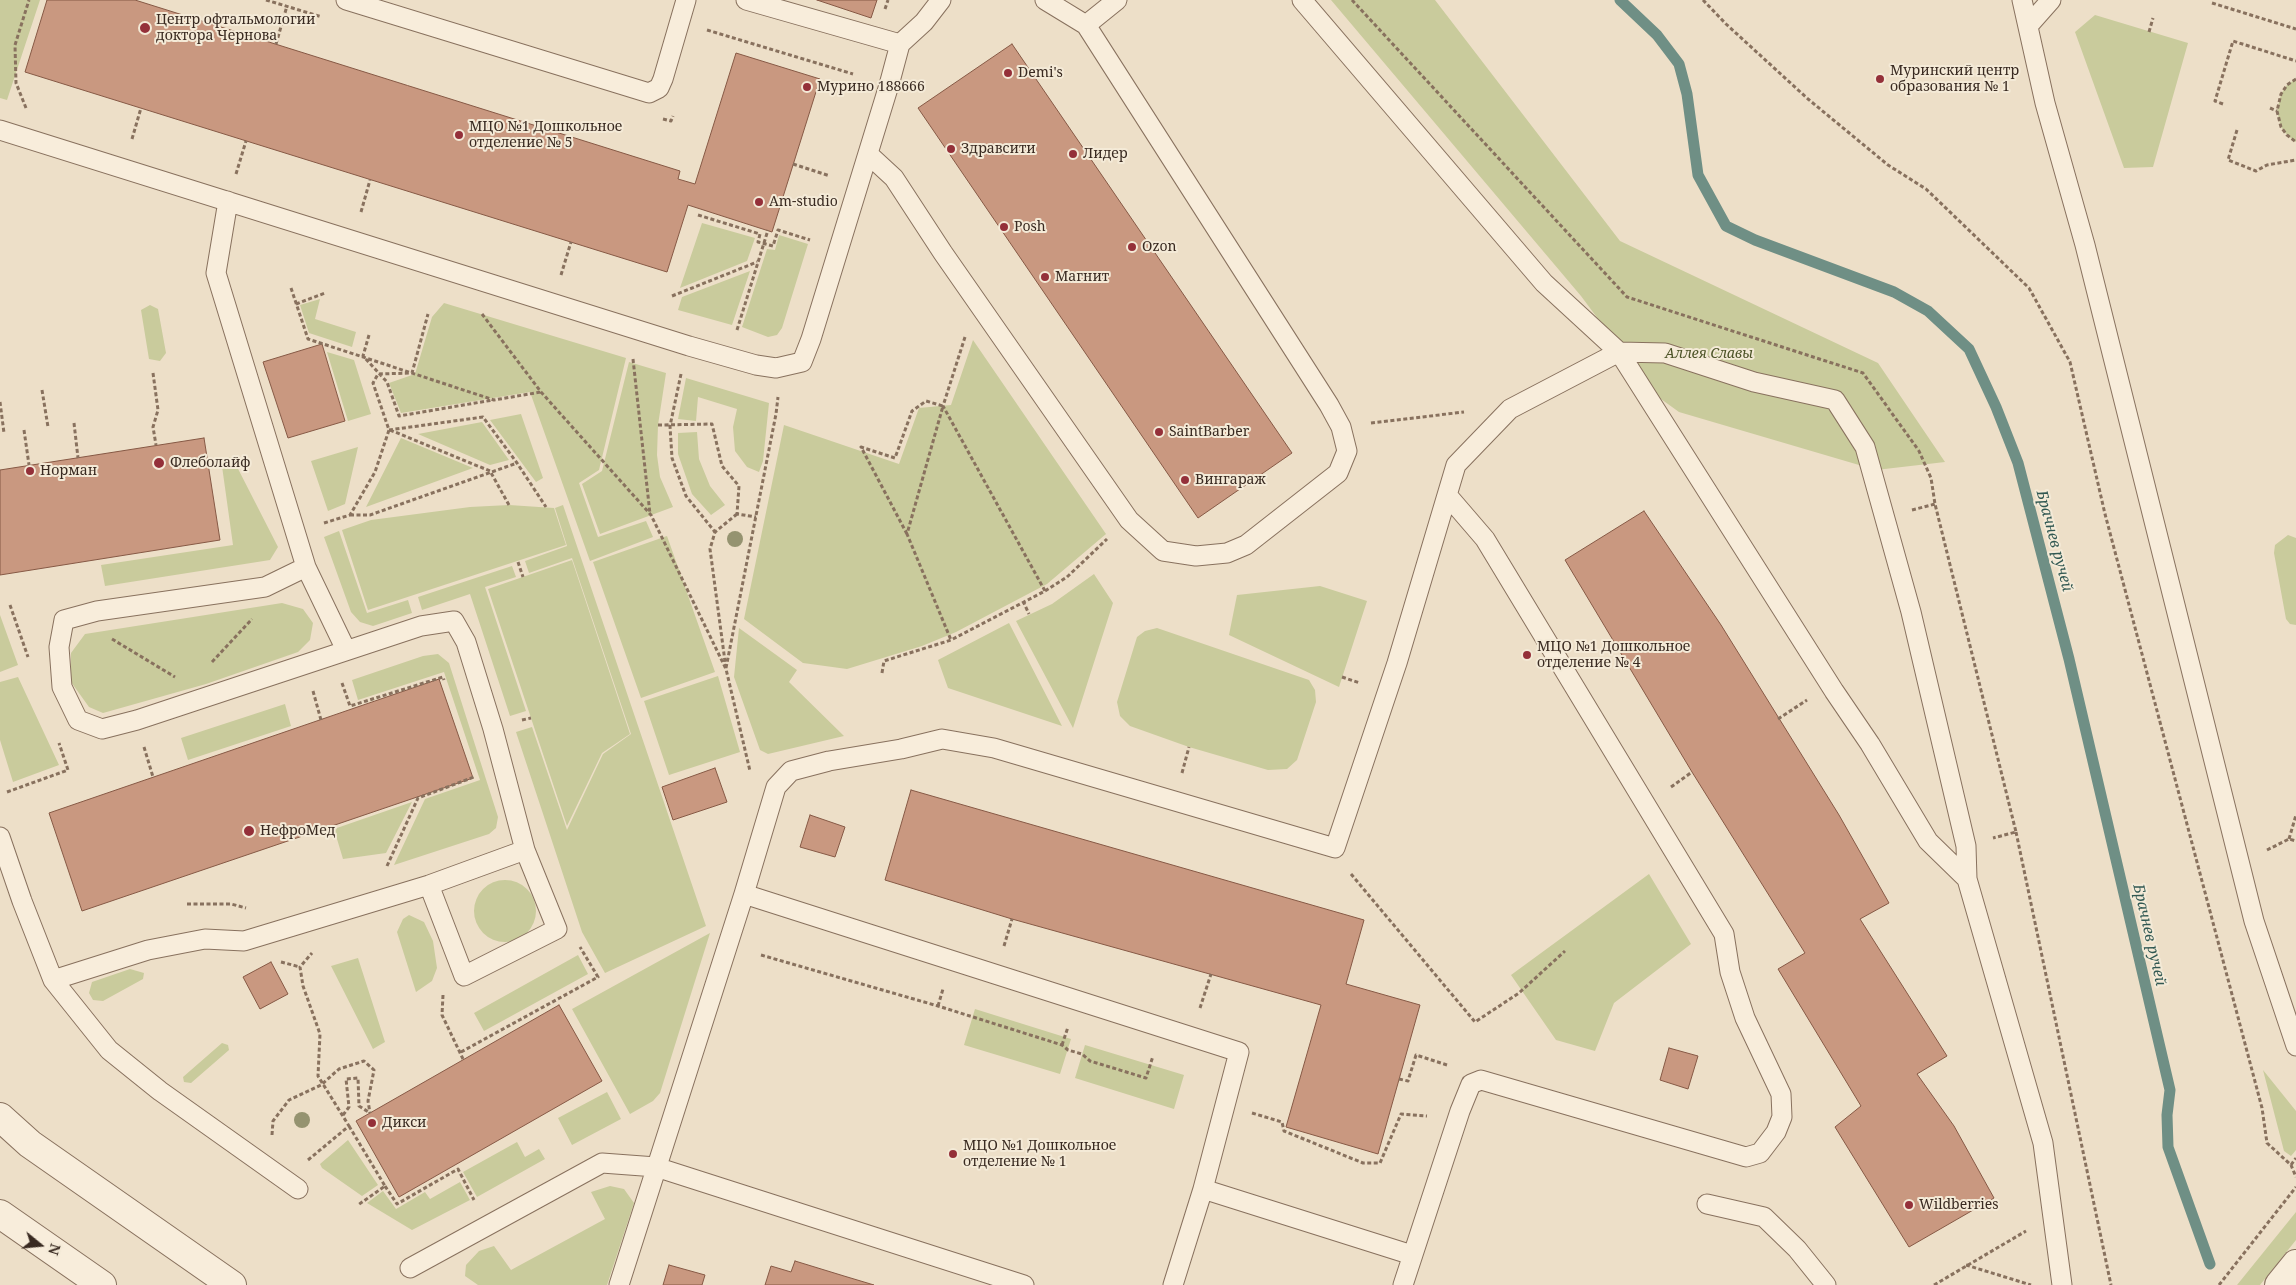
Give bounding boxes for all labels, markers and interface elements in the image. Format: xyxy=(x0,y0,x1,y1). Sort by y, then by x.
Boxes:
place label: Центр офтальмологии доктора Чернова xyxy=(156,12,315,44)
marker: Центр офтальмологии доктора Чернова xyxy=(138,21,152,35)
place label: Муринский центр образования № 1 xyxy=(1890,63,2019,95)
place label: Demi's xyxy=(1018,65,1063,81)
marker: Demi's xyxy=(1002,67,1014,79)
marker: Муринский центр образования № 1 xyxy=(1874,73,1886,85)
place label: Мурино 188666 xyxy=(817,79,925,95)
marker: Мурино 188666 xyxy=(801,81,813,93)
place label: МЦО №1 Дошкольное отделение № 5 xyxy=(469,119,622,152)
marker: МЦО №1 Дошкольное отделение № 5 xyxy=(453,129,465,141)
place label: Здравсити xyxy=(961,141,1036,157)
marker: Здравсити xyxy=(945,143,957,155)
place label: Лидер xyxy=(1083,146,1128,162)
marker: Лидер xyxy=(1067,148,1079,160)
place label: Am-studio xyxy=(769,194,838,210)
marker: Am-studio xyxy=(753,196,765,208)
place label: Posh xyxy=(1014,219,1046,235)
marker: Posh xyxy=(998,221,1010,233)
place label: Ozon xyxy=(1142,239,1177,255)
marker: Ozon xyxy=(1126,241,1138,253)
place label: Магнит xyxy=(1055,269,1109,285)
marker: Магнит xyxy=(1039,271,1051,283)
park label: Аллея Славы xyxy=(1665,346,1753,362)
place label: SaintBarber xyxy=(1169,424,1249,440)
marker: SaintBarber xyxy=(1153,426,1165,438)
place label: Флеболайф xyxy=(170,455,250,471)
marker: Флеболайф xyxy=(152,456,166,470)
place label: Норман xyxy=(40,463,97,479)
marker: Норман xyxy=(24,465,36,477)
place label: Вингараж xyxy=(1195,472,1266,488)
marker: Вингараж xyxy=(1179,474,1191,486)
water label: Брачнев ручей xyxy=(2032,488,2076,594)
place label: МЦО №1 Дошкольное отделение № 4 xyxy=(1537,639,1690,672)
marker: МЦО №1 Дошкольное отделение № 4 xyxy=(1521,649,1533,661)
place label: НефроМед xyxy=(260,823,335,839)
marker: НефроМед xyxy=(242,824,256,838)
water label: Брачнев ручей xyxy=(2129,882,2169,988)
place label: Дикси xyxy=(382,1115,426,1131)
marker: Дикси xyxy=(366,1117,378,1129)
place label: МЦО №1 Дошкольное отделение № 1 xyxy=(963,1138,1116,1170)
marker: МЦО №1 Дошкольное отделение № 1 xyxy=(947,1148,959,1160)
place label: Wildberries xyxy=(1919,1197,1999,1213)
marker: Wildberries xyxy=(1903,1199,1915,1211)
north arrow xyxy=(15,1220,65,1270)
text: N xyxy=(44,1241,66,1258)

